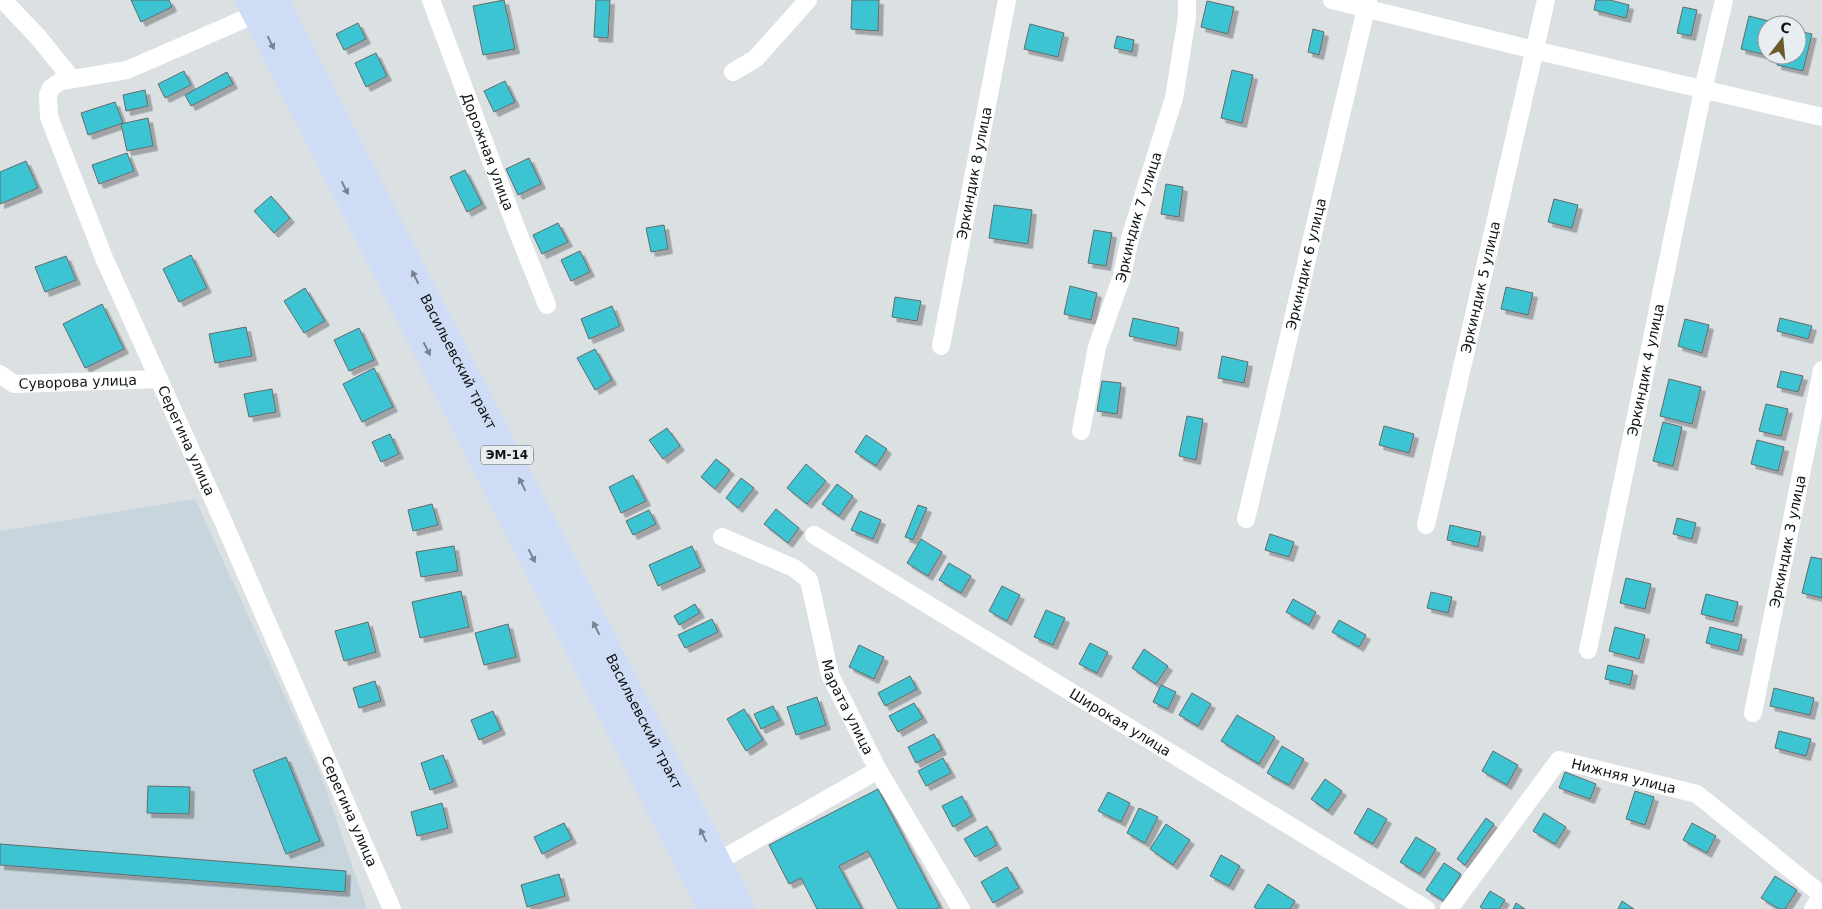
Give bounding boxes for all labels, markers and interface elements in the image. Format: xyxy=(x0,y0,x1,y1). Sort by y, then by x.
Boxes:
north arrow xyxy=(1757,15,1807,65)
text: С xyxy=(1778,18,1793,37)
one-way arrow xyxy=(267,36,275,51)
street label: Дорожная улица xyxy=(458,91,517,213)
street label: Эркиндик 8 улица xyxy=(953,105,994,241)
street label: Эркиндик 7 улица xyxy=(1112,150,1165,285)
one-way arrow xyxy=(341,181,349,195)
street label: Эркиндик 6 улица xyxy=(1283,196,1329,331)
street label: Эркиндик 5 улица xyxy=(1458,220,1503,355)
one-way arrow xyxy=(411,270,419,284)
street label: Васильевский тракт xyxy=(417,291,500,432)
street label: Эркиндик 4 улица xyxy=(1624,302,1667,438)
one-way arrow xyxy=(423,341,431,356)
street label: Суворова улица xyxy=(18,372,137,392)
street label: Серегина улица xyxy=(155,383,218,498)
road number: ЭМ-14 xyxy=(481,446,533,464)
street label: Эркиндик 3 улица xyxy=(1766,474,1809,609)
one-way arrow xyxy=(518,476,526,491)
one-way arrow xyxy=(528,549,536,563)
one-way arrow xyxy=(592,621,600,635)
street label: Васильевский тракт xyxy=(603,651,686,792)
street label: Марата улица xyxy=(819,658,877,757)
street label: Широкая улица xyxy=(1067,685,1174,759)
street label: Серегина улица xyxy=(318,753,381,869)
street label: Нижняя улица xyxy=(1570,755,1678,797)
one-way arrow xyxy=(699,827,707,842)

